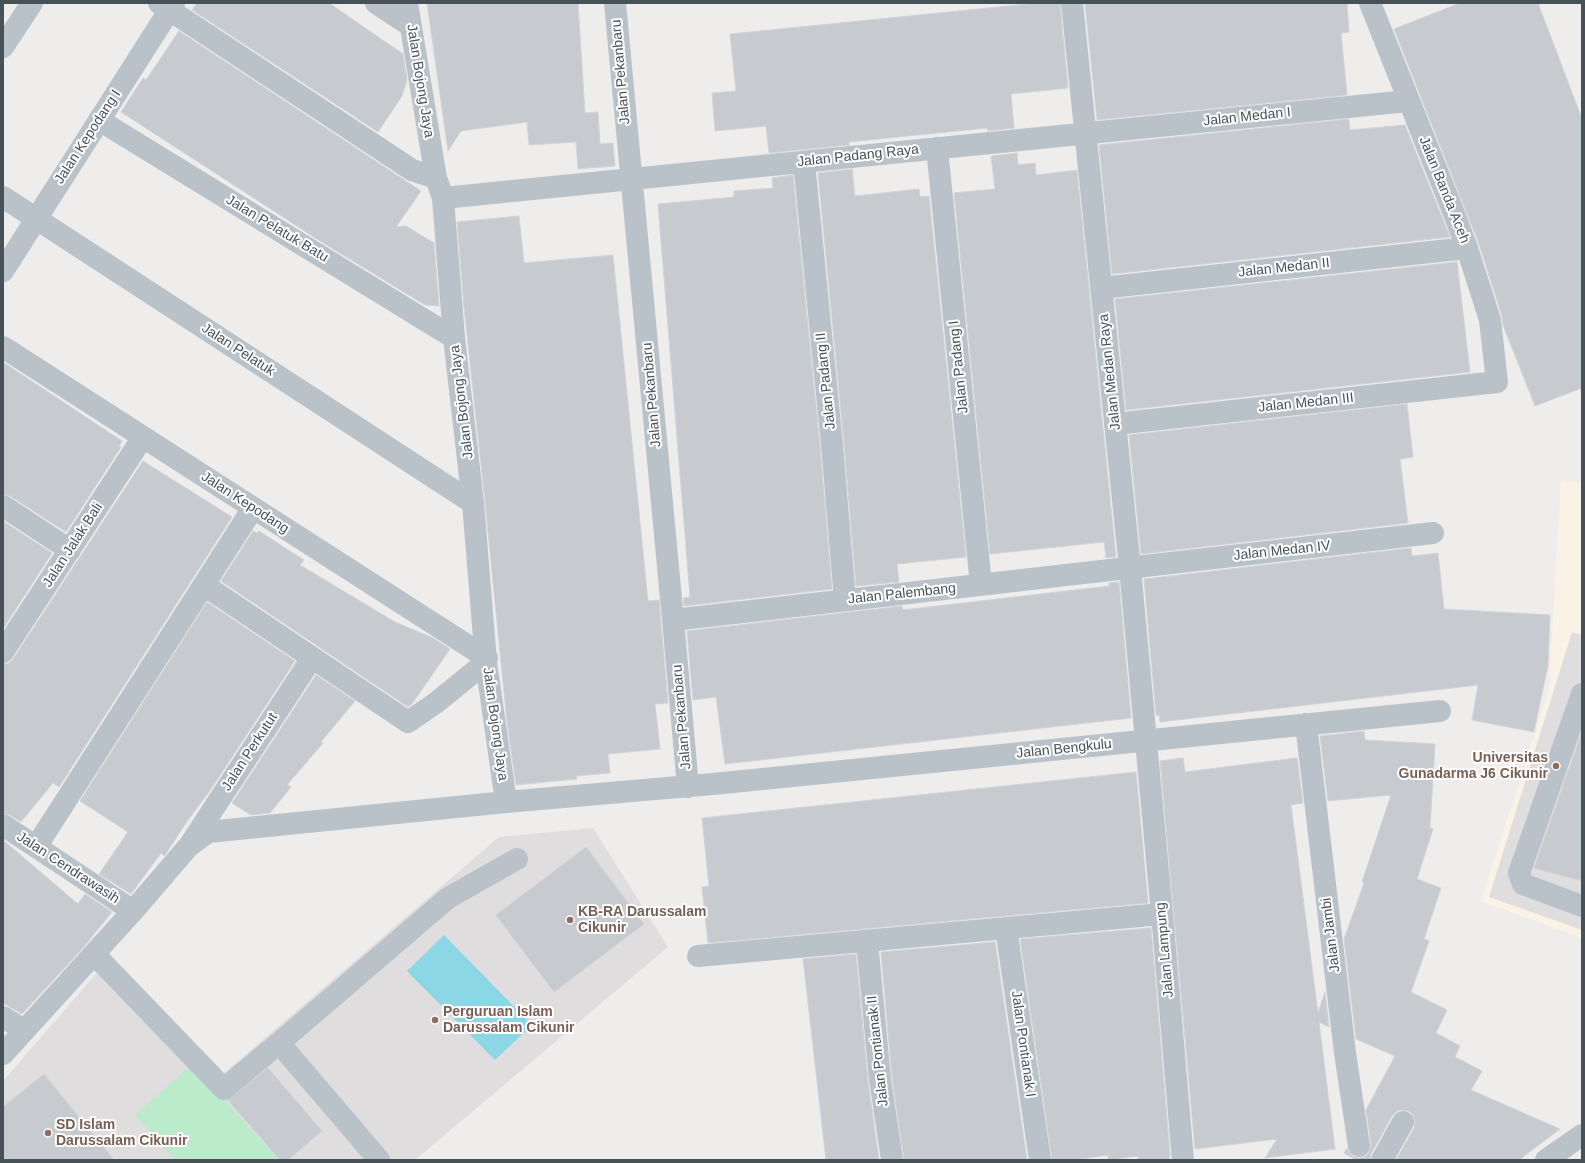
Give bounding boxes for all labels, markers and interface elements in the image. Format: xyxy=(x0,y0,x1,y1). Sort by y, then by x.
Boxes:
street label: Jalan Pekanbaru xyxy=(608,19,634,125)
street label: Jalan Bojong Jaya xyxy=(403,23,437,139)
street label: Jalan Kepodang I xyxy=(51,87,125,187)
street label: Jalan Medan I xyxy=(1202,104,1292,130)
street label: Jalan Banda Aceh xyxy=(1415,134,1473,246)
street label: Jalan Padang Raya xyxy=(796,141,920,171)
street label: Jalan Pelatuk Batu xyxy=(223,192,331,266)
street label: Jalan Medan II xyxy=(1237,255,1331,281)
street label: Jalan Medan Raya xyxy=(1096,313,1124,431)
street label: Jalan Pelatuk xyxy=(198,320,278,380)
street label: Jalan Padang I xyxy=(946,320,972,414)
street label: Jalan Padang II xyxy=(813,332,839,430)
street label: Jalan Pekanbaru xyxy=(639,342,665,448)
street label: Jalan Bojong Jaya xyxy=(447,344,477,460)
street label: Jalan Medan III xyxy=(1258,390,1354,416)
street label: Jalan Kepodang xyxy=(198,468,292,538)
street label: Jalan Jalak Bali xyxy=(39,500,107,590)
street label: Jalan Medan IV xyxy=(1233,538,1331,564)
street label: Jalan Palembang xyxy=(847,580,957,608)
street label: Jalan Pekanbaru xyxy=(669,664,695,770)
street label: Jalan Bojong Jaya xyxy=(479,666,511,782)
street label: Jalan Perkutut xyxy=(219,710,281,794)
street label: Jalan Bengkulu xyxy=(1016,736,1112,762)
place label: Universitas Gunadarma J6 Cikunir xyxy=(1399,750,1548,782)
marker: Universitas Gunadarma J6 Cikunir xyxy=(1551,761,1561,771)
street label: Jalan Cendrawasih xyxy=(13,829,123,907)
street label: Jalan Jambi xyxy=(1318,897,1344,973)
street label: Jalan Lampung xyxy=(1152,902,1178,998)
place label: KB-RA Darussalam Cikunir xyxy=(578,904,706,936)
marker: KB-RA Darussalam Cikunir xyxy=(565,915,575,925)
street label: Jalan Pontianak I xyxy=(1007,990,1039,1098)
street label: Jalan Pontianak II xyxy=(864,995,892,1107)
place label: Perguruan Islam Darussalam Cikunir xyxy=(443,1004,574,1036)
marker: Perguruan Islam Darussalam Cikunir xyxy=(430,1015,440,1025)
place label: SD Islam Darussalam Cikunir xyxy=(56,1117,187,1150)
marker: SD Islam Darussalam Cikunir xyxy=(43,1128,53,1138)

